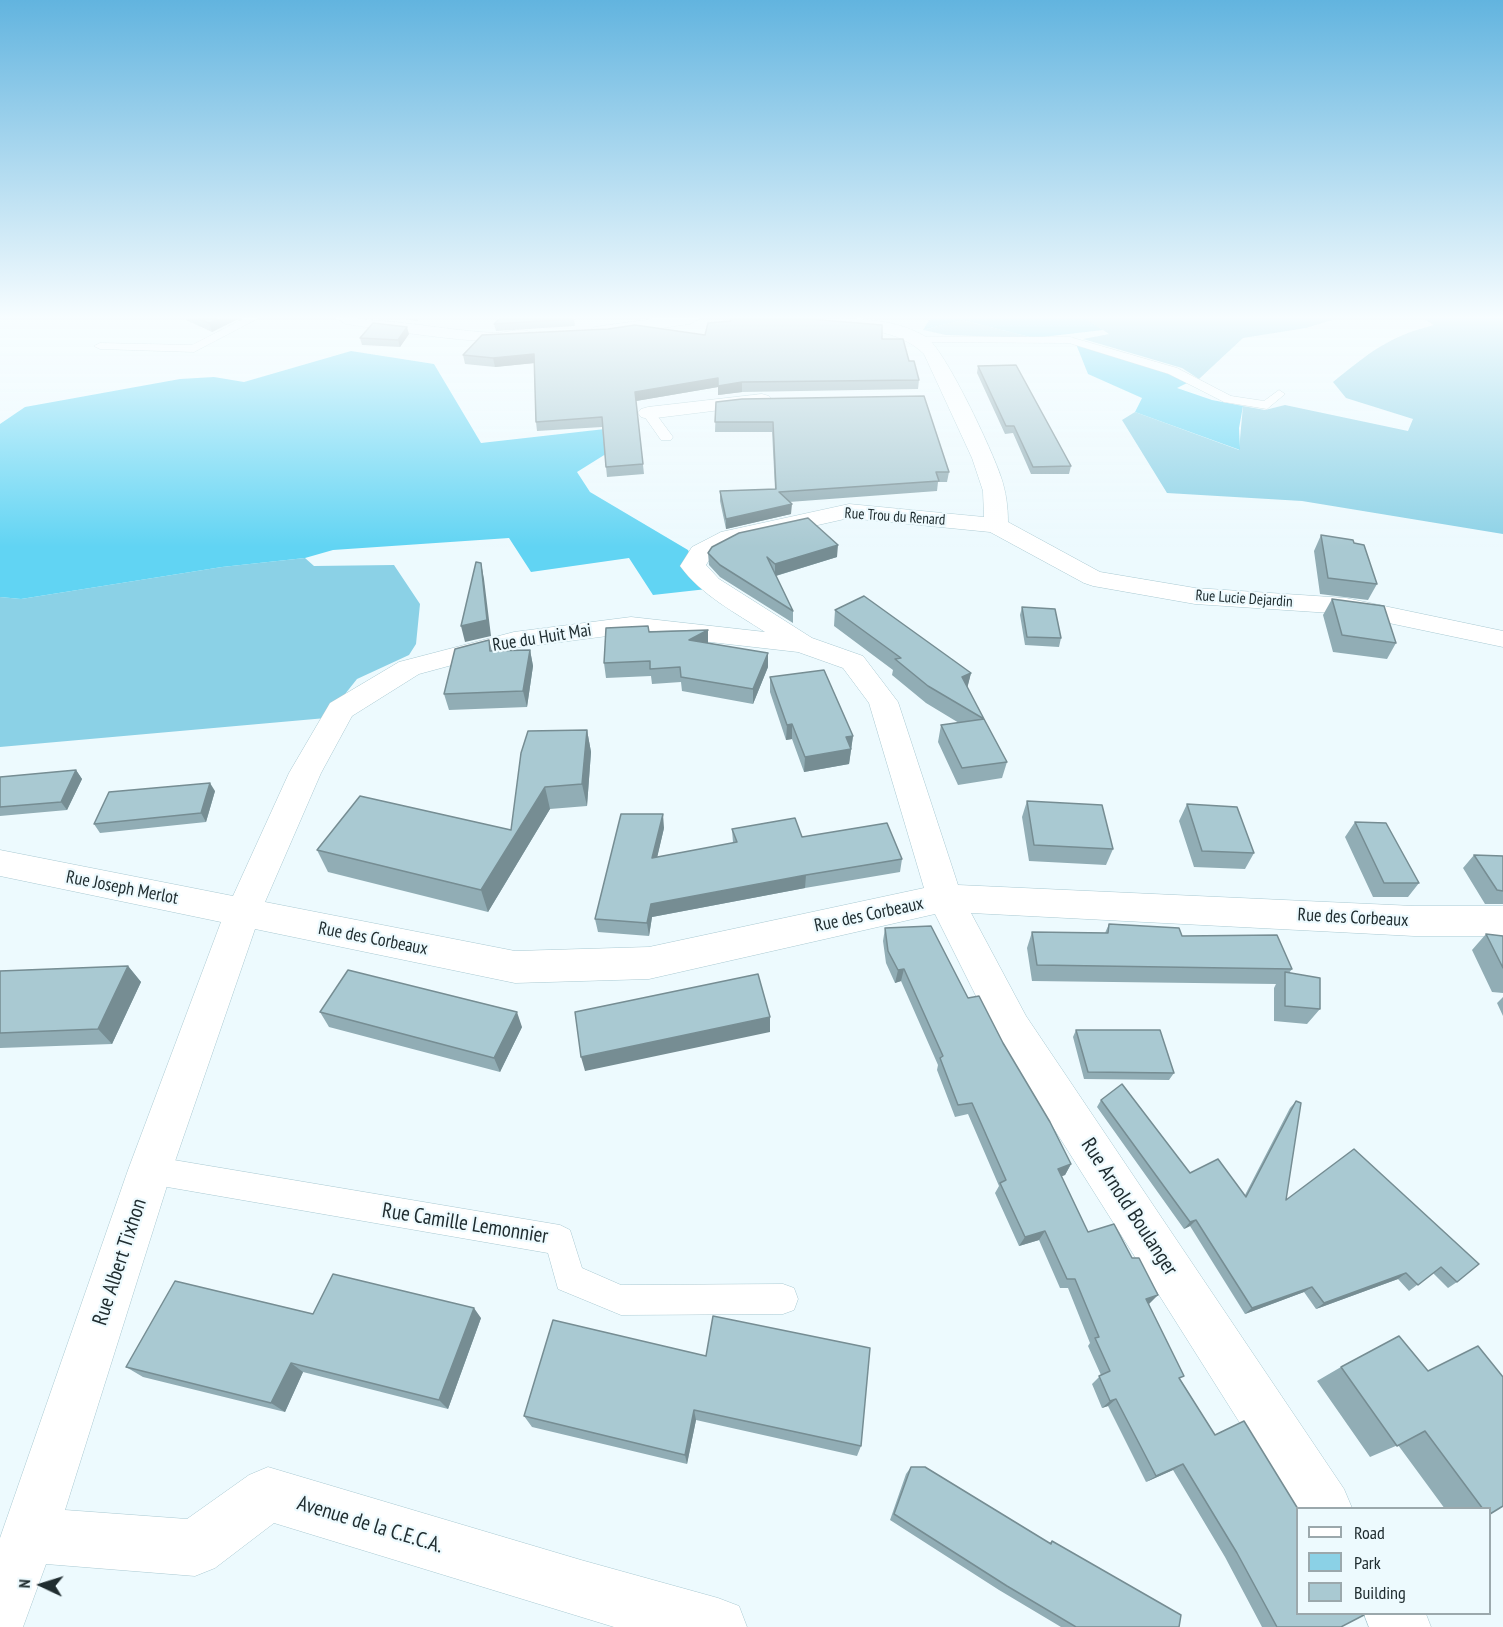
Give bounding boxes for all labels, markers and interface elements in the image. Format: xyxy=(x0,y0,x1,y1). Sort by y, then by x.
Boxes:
street label: Rue Trou du Renard xyxy=(844,504,946,530)
street label: Rue Lucie Dejardin xyxy=(1195,587,1293,611)
street label: Rue du Huit Mai xyxy=(491,620,593,656)
street label: Rue Joseph Merlot xyxy=(64,867,180,909)
street label: Rue des Corbeaux xyxy=(812,893,926,937)
street label: Rue des Corbeaux xyxy=(1297,904,1409,932)
street label: Rue des Corbeaux xyxy=(316,918,430,960)
street label: Rue Arnold Boulanger xyxy=(1075,1134,1183,1280)
street label: Rue Albert Tixhon xyxy=(88,1196,152,1328)
street label: Rue Camille Lemonnier xyxy=(380,1198,550,1250)
street label: Avenue de la C.E.C.A. xyxy=(294,1491,446,1559)
legend xyxy=(1296,1507,1491,1615)
text: Road xyxy=(1354,1521,1385,1544)
text: Park xyxy=(1354,1551,1381,1574)
north arrow xyxy=(12,1555,72,1615)
text: N xyxy=(14,1579,34,1589)
text: Building xyxy=(1354,1581,1406,1604)

